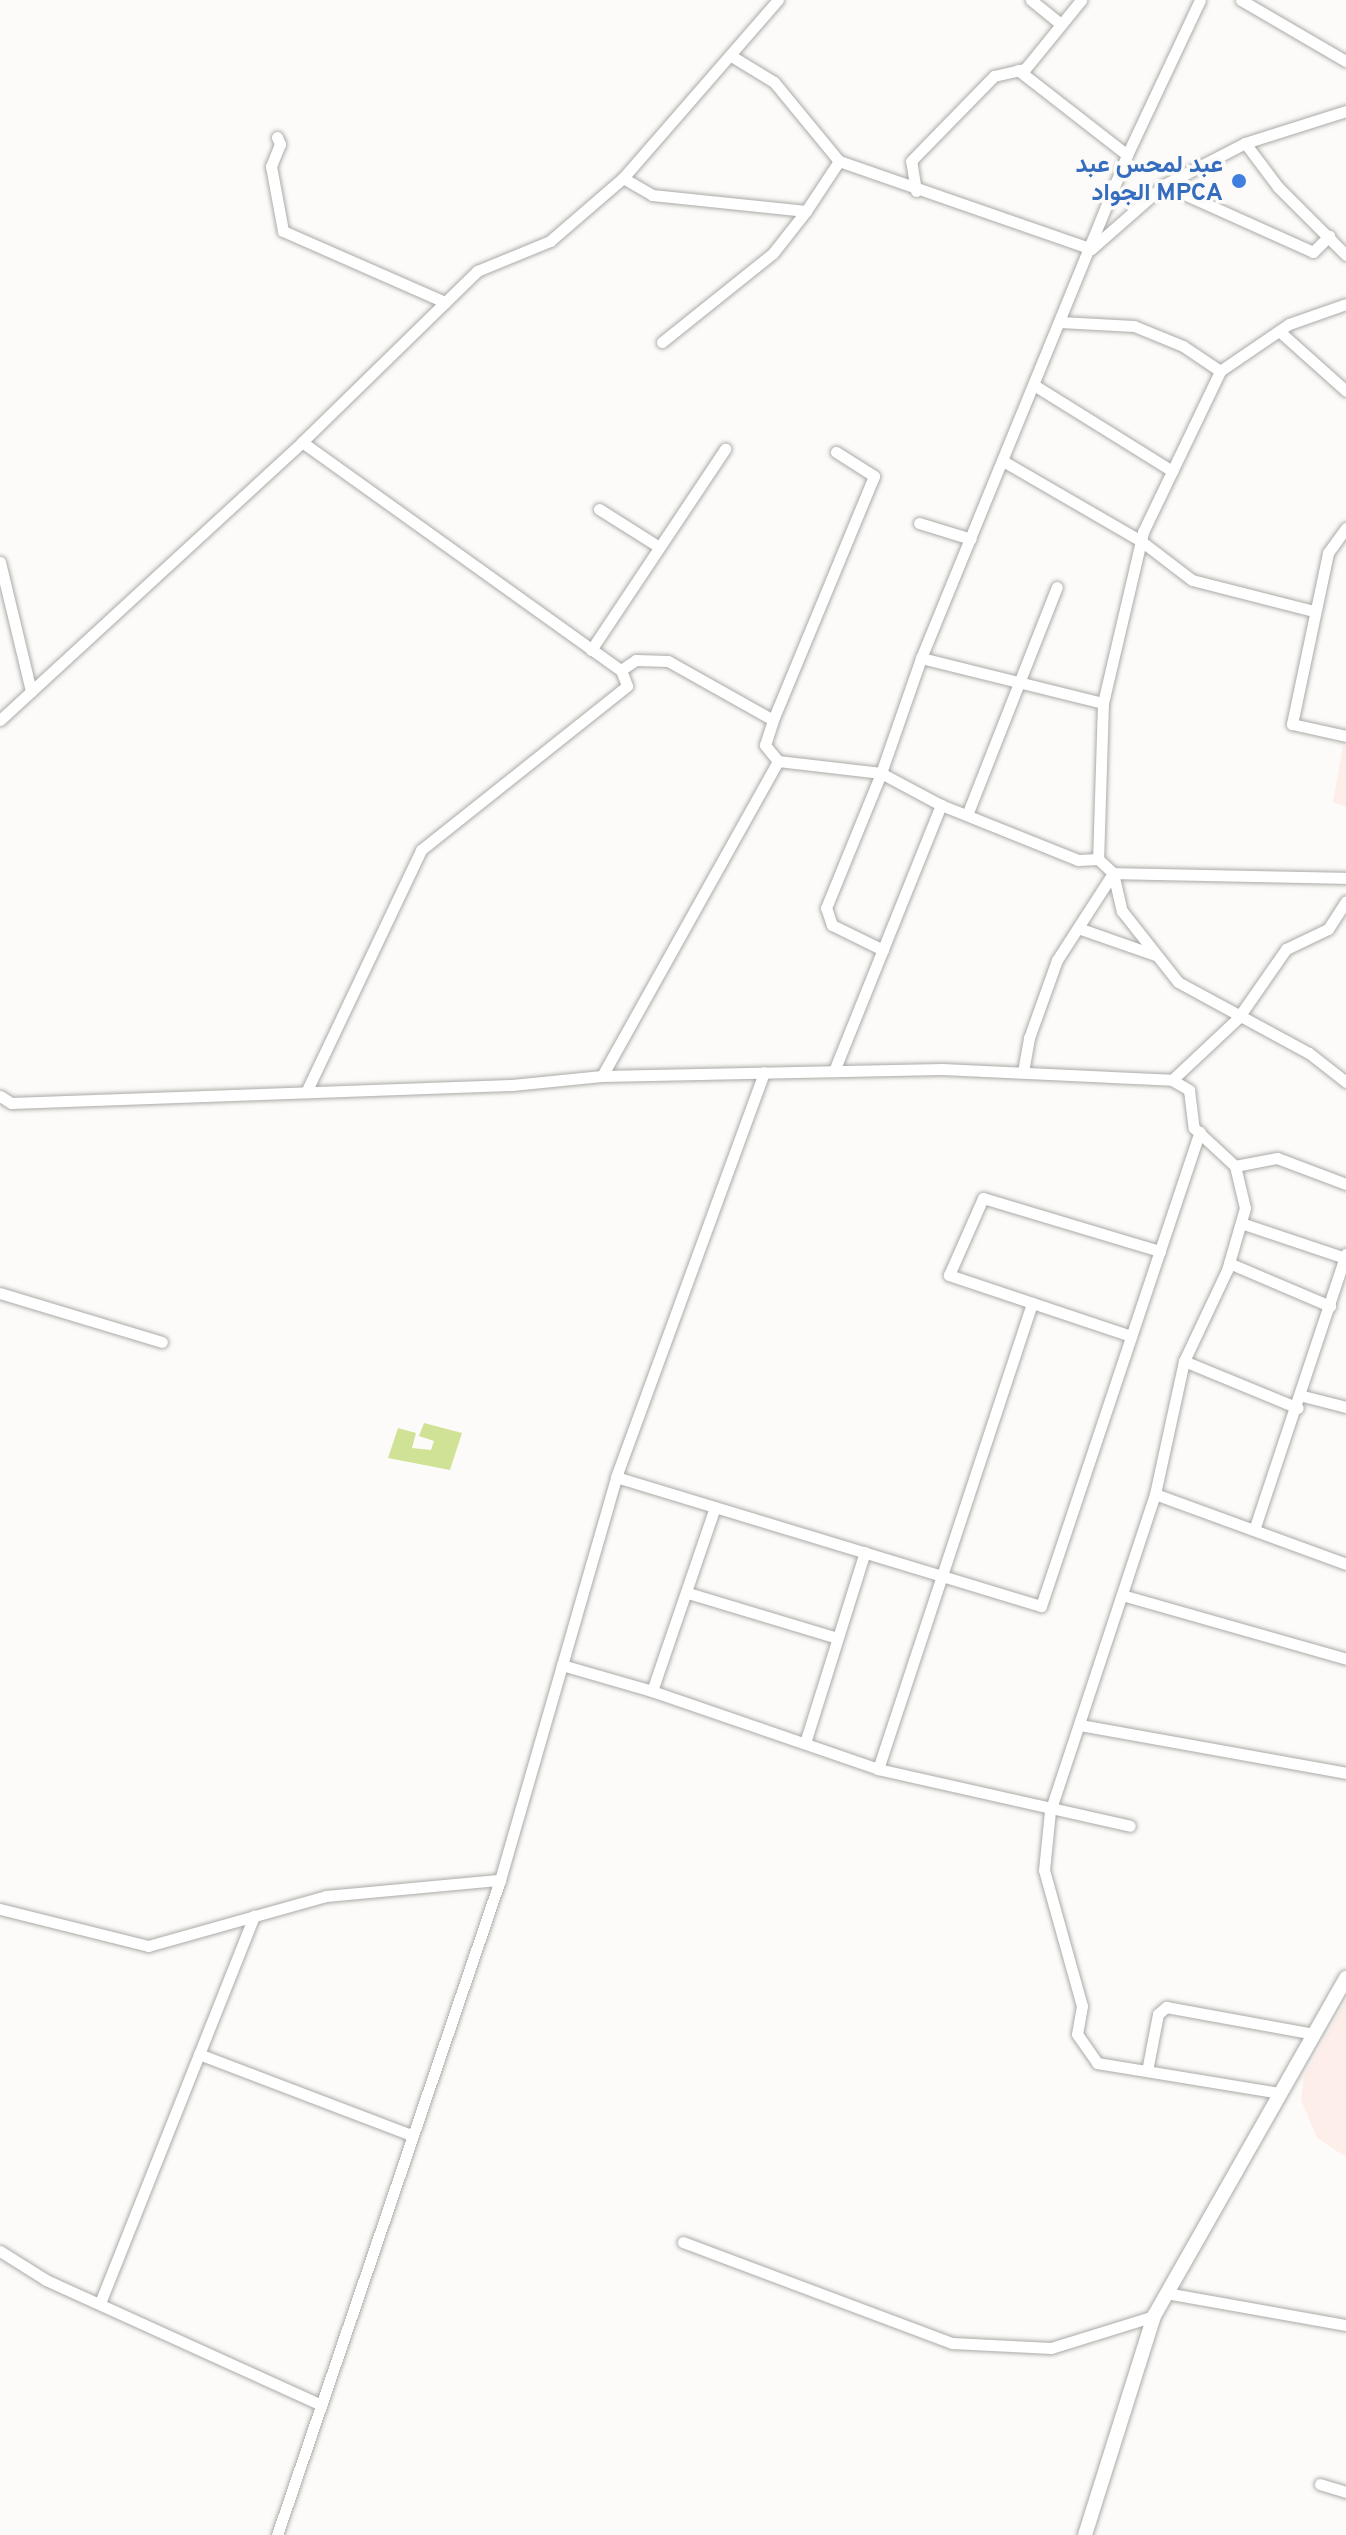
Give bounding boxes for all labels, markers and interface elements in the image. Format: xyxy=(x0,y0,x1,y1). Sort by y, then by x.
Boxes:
place label: عبد لمحس عبد الجواد MPCA xyxy=(1076,153,1223,209)
marker: عبد لمحس عبد الجواد MPCA xyxy=(1230,172,1248,190)

